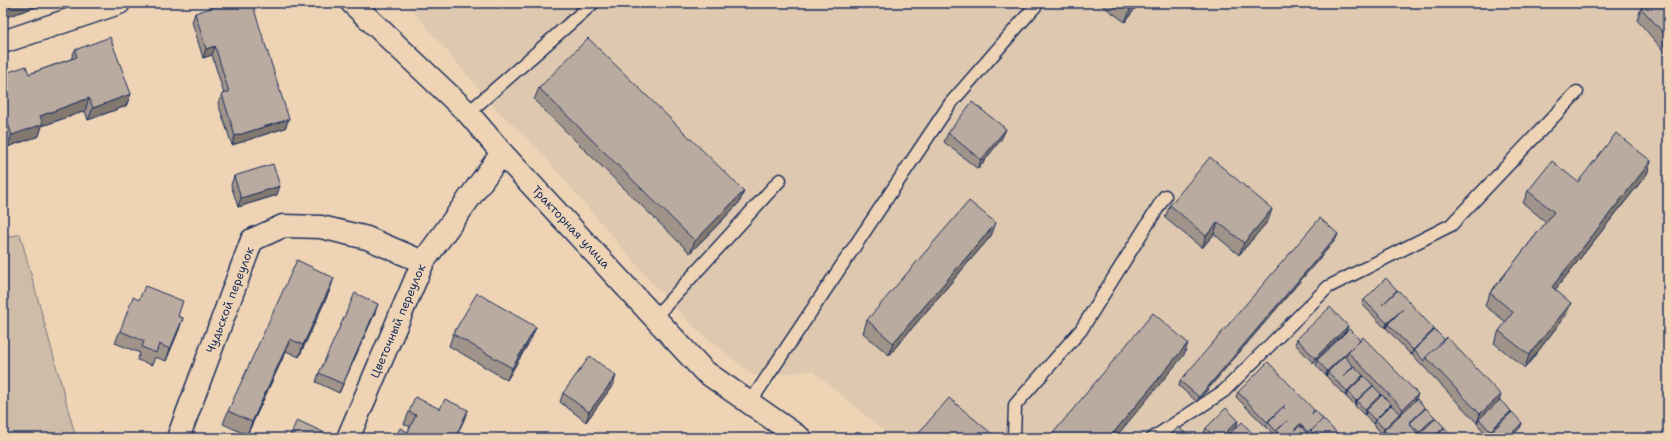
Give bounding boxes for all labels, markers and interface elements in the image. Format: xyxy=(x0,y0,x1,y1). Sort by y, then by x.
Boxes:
street label: Тракторная улица xyxy=(528,182,614,272)
street label: Чудьской переулок xyxy=(202,244,258,356)
street label: Цветочный переулок xyxy=(367,261,430,381)

